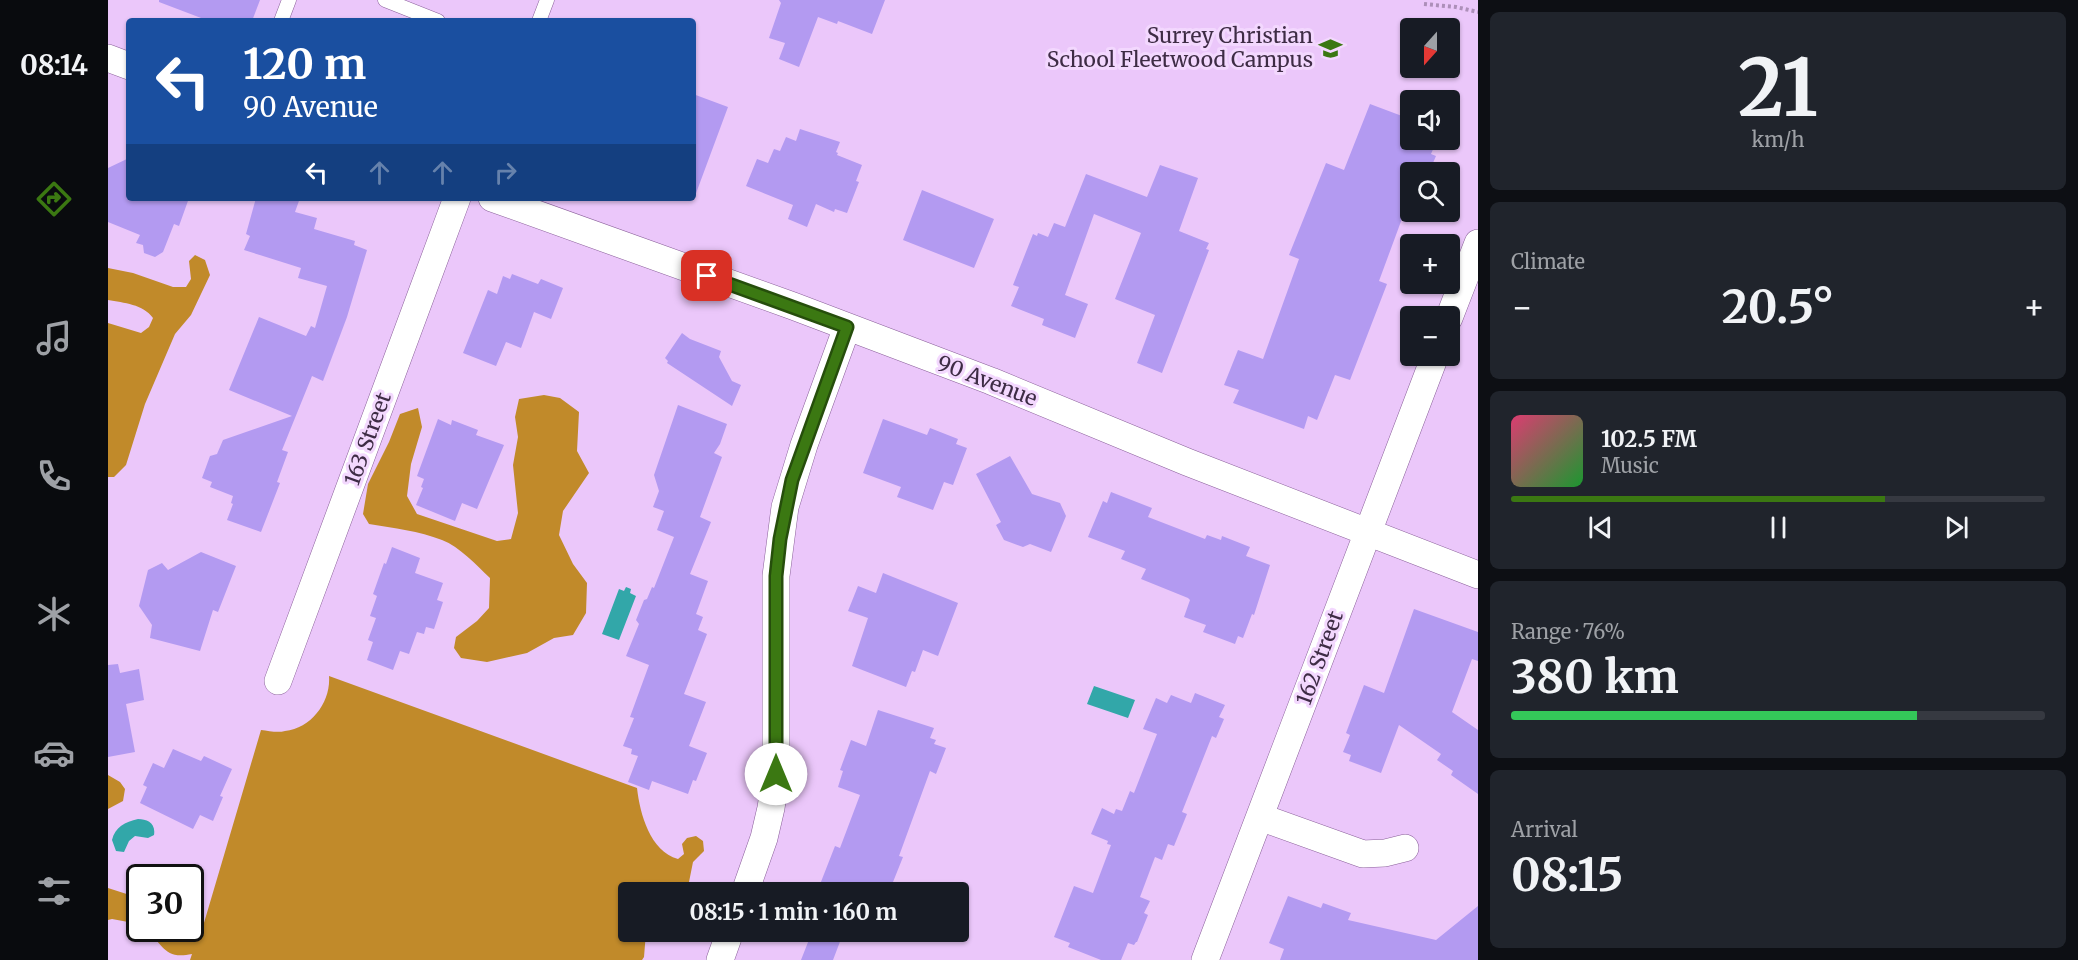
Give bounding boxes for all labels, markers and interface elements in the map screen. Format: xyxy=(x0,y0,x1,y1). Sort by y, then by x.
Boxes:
north arrow xyxy=(1400,18,1460,78)
map controls xyxy=(1400,18,1460,366)
place label: Surrey Christian School Fleetwood Campus xyxy=(1047,22,1313,73)
school or university icon: Surrey Christian School Fleetwood Campus xyxy=(1318,35,1344,61)
text: 120 m xyxy=(243,38,366,90)
text: 21 xyxy=(1738,39,1818,137)
icon: left xyxy=(144,42,222,120)
text: 08:14 xyxy=(20,48,88,82)
text: 90 Avenue xyxy=(243,90,378,124)
button: sound xyxy=(1400,90,1460,150)
text: km/h xyxy=(1752,127,1804,152)
icon: left xyxy=(300,156,333,189)
icon: ahead xyxy=(363,156,396,189)
icon: ahead xyxy=(426,156,459,189)
icon: right xyxy=(489,156,522,189)
button: search xyxy=(1400,162,1460,222)
icon: directions xyxy=(33,178,75,220)
button: + xyxy=(1400,234,1460,294)
text: Climate xyxy=(1511,249,1585,274)
pin xyxy=(681,250,732,301)
icon: arrive xyxy=(690,259,723,292)
text: 20.5° xyxy=(1722,279,1834,335)
text: − xyxy=(1511,287,1533,328)
text: + xyxy=(2023,287,2045,328)
button: − xyxy=(1400,306,1460,366)
icon: music xyxy=(33,317,75,359)
street label: 90 Avenue xyxy=(933,349,1041,412)
street label: 163 Street xyxy=(338,389,397,489)
text: 102.5 FM xyxy=(1601,425,1697,453)
text: Music xyxy=(1601,453,1659,478)
icon: phone xyxy=(33,455,75,497)
icon: previous xyxy=(1584,511,1617,544)
icon: pause xyxy=(1762,511,1795,544)
icon: next xyxy=(1940,511,1973,544)
icon: climate xyxy=(33,593,75,635)
street label: 162 Street xyxy=(1290,607,1349,709)
text: Range · 76% xyxy=(1511,619,1625,644)
text: 380 km xyxy=(1511,649,1679,705)
icon: car xyxy=(33,732,75,774)
position arrow xyxy=(744,742,808,806)
text: Arrival xyxy=(1511,817,1578,842)
text: 08:15 xyxy=(1511,847,1623,903)
speed limit sign: 30 xyxy=(126,864,204,942)
icon: filters xyxy=(33,870,75,912)
text: 08:15 · 1 min · 160 m xyxy=(690,898,897,926)

